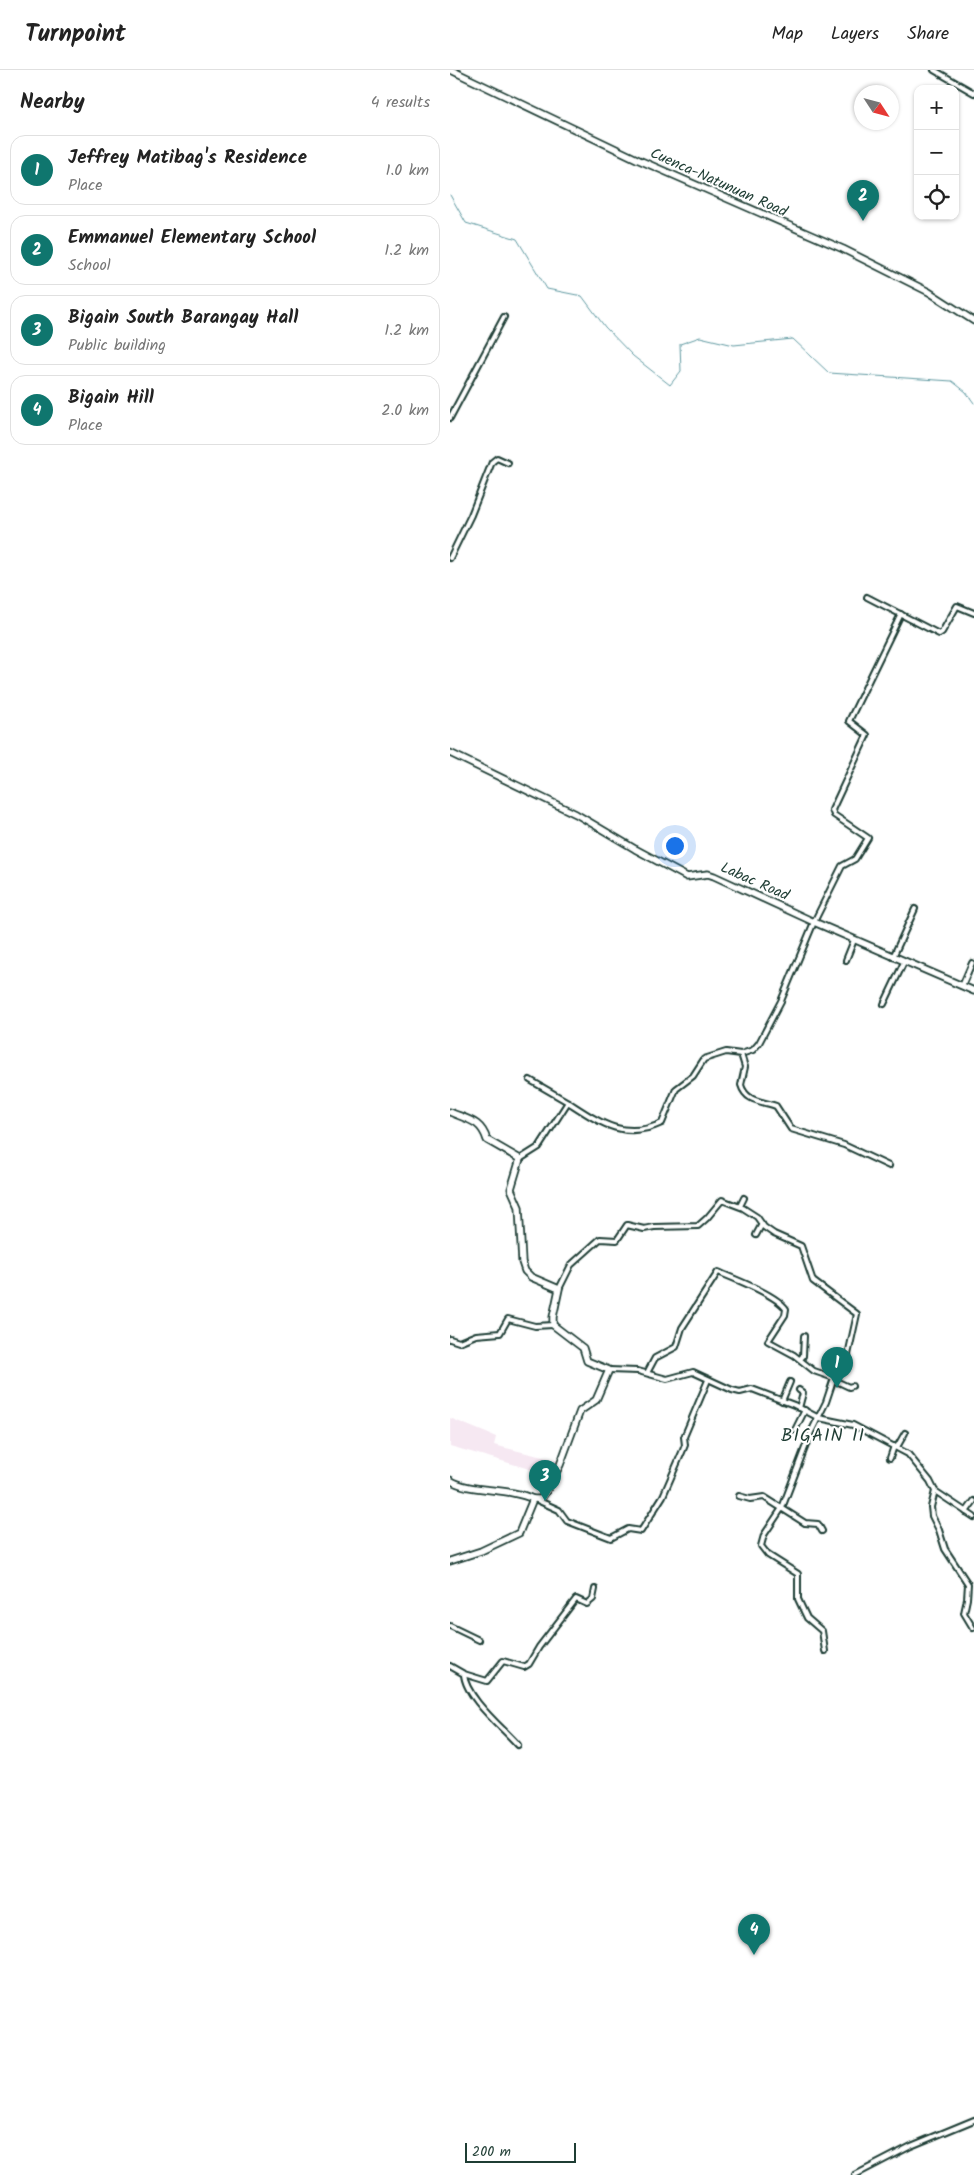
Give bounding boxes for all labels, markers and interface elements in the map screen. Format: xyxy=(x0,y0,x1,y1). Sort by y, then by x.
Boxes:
text: Turnpoint xyxy=(25,15,126,54)
text: Map xyxy=(772,20,803,49)
text: Layers xyxy=(831,20,879,49)
text: Share xyxy=(907,20,949,49)
north arrow xyxy=(854,85,899,130)
map controls xyxy=(914,85,959,220)
button: + xyxy=(914,85,959,130)
text: Nearby xyxy=(20,86,85,119)
text: 4 results xyxy=(371,90,430,115)
button: − xyxy=(914,130,959,175)
street label: Cuenca-Natunuan Road xyxy=(646,142,792,224)
text: Jeffrey Matibag's Residence xyxy=(68,143,307,173)
text: 1 xyxy=(35,158,39,183)
text: 1.0 km xyxy=(386,158,429,183)
text: Place xyxy=(68,173,102,198)
button: locate xyxy=(914,175,959,220)
pin: 2 xyxy=(847,180,879,221)
text: Emmanuel Elementary School xyxy=(68,223,316,253)
text: 2 xyxy=(32,238,42,263)
text: 1.2 km xyxy=(384,238,429,263)
text: School xyxy=(68,253,111,278)
text: Bigain South Barangay Hall xyxy=(68,303,298,333)
text: 3 xyxy=(33,318,41,343)
text: 1.2 km xyxy=(384,318,429,343)
text: Public building xyxy=(68,333,166,358)
text: Bigain Hill xyxy=(68,383,154,413)
text: 4 xyxy=(33,398,41,423)
text: 2.0 km xyxy=(381,398,429,423)
text: Place xyxy=(68,413,102,438)
your location xyxy=(662,833,688,859)
street label: Labac Road xyxy=(716,856,793,908)
pin: 1 xyxy=(821,1347,853,1388)
district label: BIGAIN II xyxy=(781,1422,865,1451)
pin: 3 xyxy=(529,1460,561,1501)
pin: 4 xyxy=(738,1914,770,1955)
scale bar xyxy=(465,2140,576,2163)
text: 200 m xyxy=(472,2141,511,2163)

